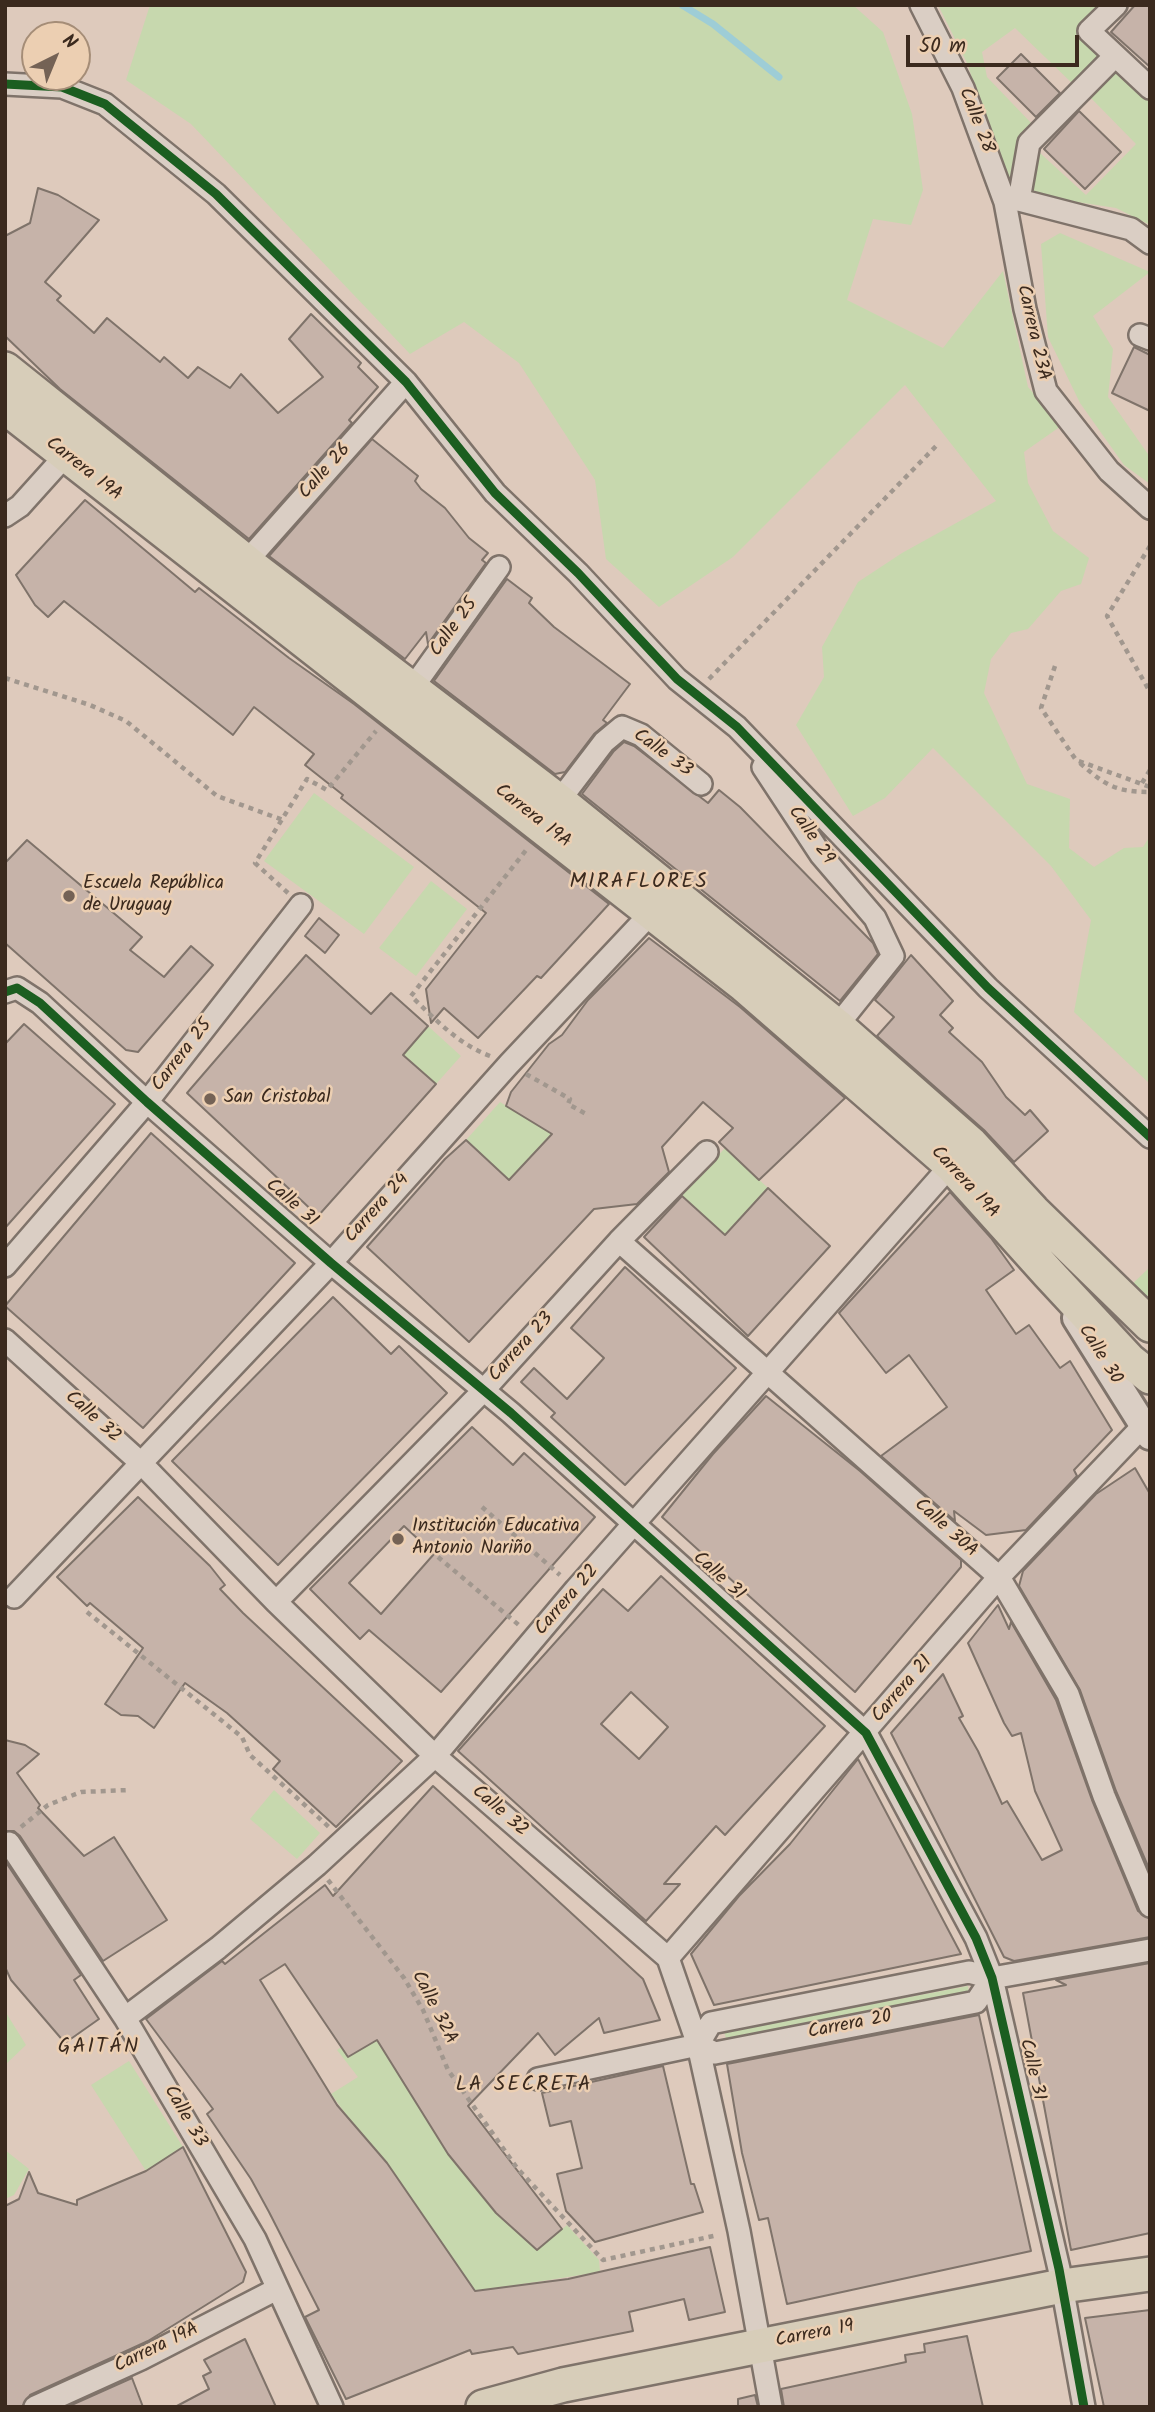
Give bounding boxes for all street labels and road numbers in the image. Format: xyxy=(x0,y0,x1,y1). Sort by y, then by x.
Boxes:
street label: Calle 28 xyxy=(952,85,998,157)
street label: Carrera 23A xyxy=(1010,283,1054,383)
street label: Carrera 19A xyxy=(40,433,126,507)
street label: Calle 26 xyxy=(295,439,357,505)
street label: Calle 25 xyxy=(426,594,484,662)
street label: Calle 33 xyxy=(628,725,696,783)
street label: Carrera 19A xyxy=(489,780,575,854)
street label: Calle 29 xyxy=(782,802,838,870)
street label: Carrera 25 xyxy=(148,1015,218,1097)
street label: Carrera 19A xyxy=(925,1142,1003,1224)
street label: Carrera 24 xyxy=(341,1170,415,1248)
street label: Calle 31 xyxy=(260,1175,322,1233)
street label: Carrera 23 xyxy=(485,1308,559,1388)
street label: Calle 30 xyxy=(1072,1321,1126,1389)
street label: Calle 32 xyxy=(59,1387,125,1449)
street label: Calle 30A xyxy=(909,1495,981,1563)
street label: Calle 31 xyxy=(687,1548,749,1606)
street label: Carrera 22 xyxy=(531,1561,605,1641)
street label: Carrera 21 xyxy=(868,1652,938,1728)
street label: Calle 32 xyxy=(466,1781,532,1843)
street label: Calle 32A xyxy=(405,1968,461,2048)
street label: Carrera 20 xyxy=(806,2007,894,2045)
street label: Calle 31 xyxy=(1013,2037,1049,2103)
street label: Calle 33 xyxy=(157,2082,211,2152)
street label: Carrera 19 xyxy=(774,2316,856,2354)
street label: Carrera 19A xyxy=(111,2319,203,2379)

